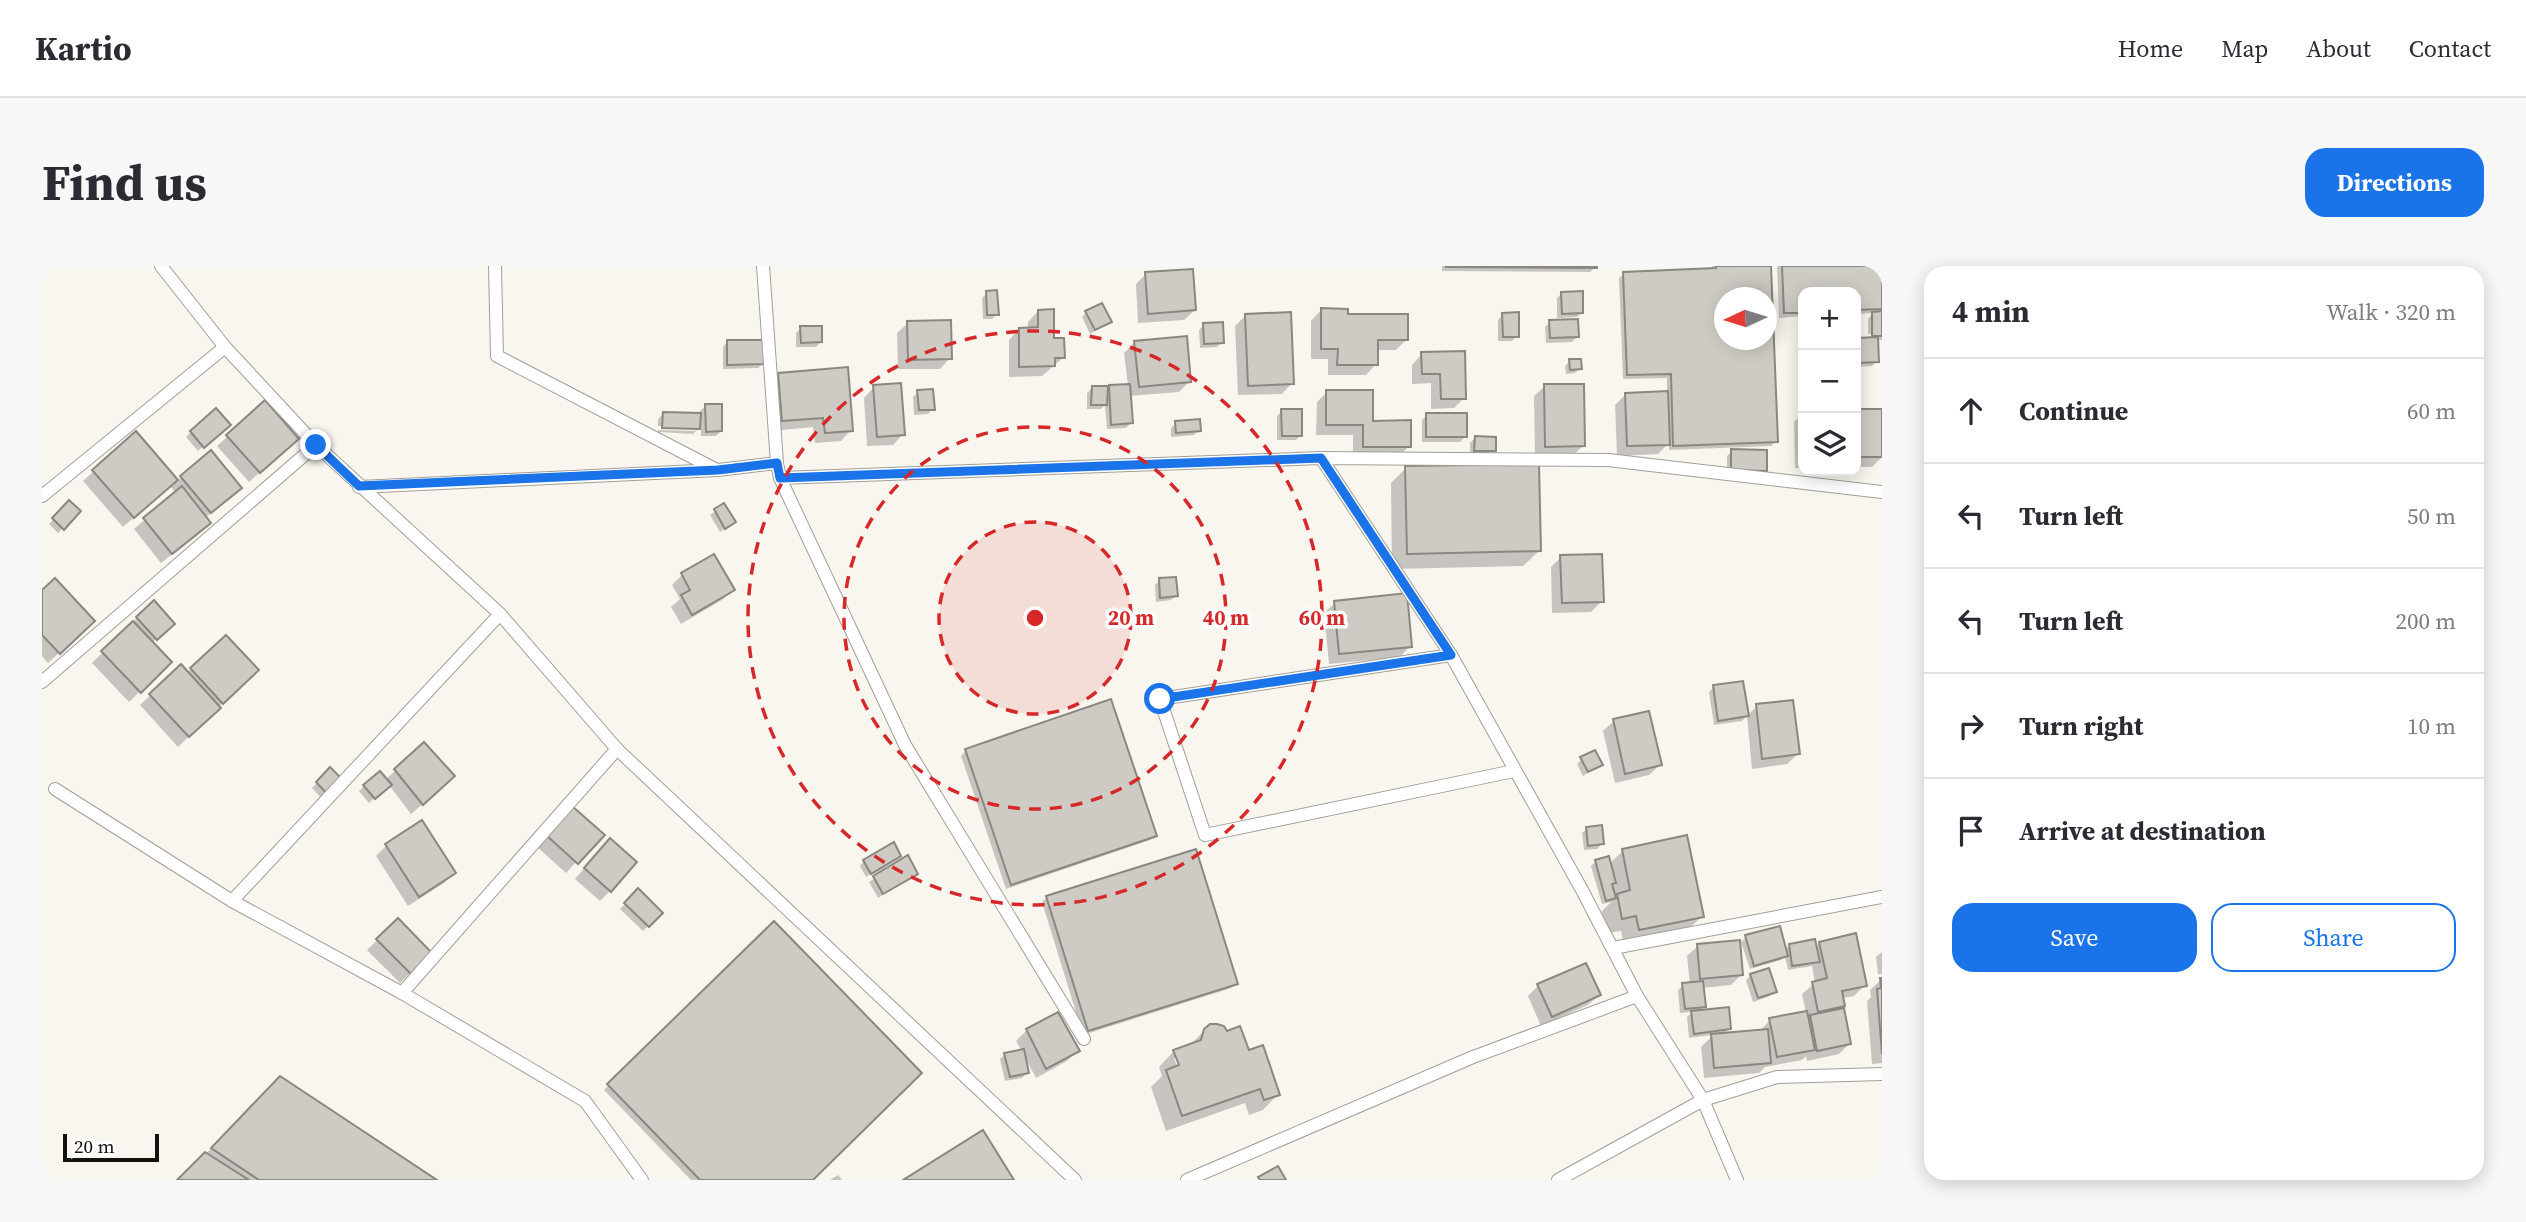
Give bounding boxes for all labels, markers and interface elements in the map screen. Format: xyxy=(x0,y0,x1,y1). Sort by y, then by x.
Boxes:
text: Kartio xyxy=(35,26,132,71)
text: Home xyxy=(2118,32,2183,65)
text: Map xyxy=(2221,32,2268,65)
text: About xyxy=(2306,32,2371,65)
text: Contact xyxy=(2409,32,2491,65)
button: Directions xyxy=(2305,148,2484,217)
text: Find us xyxy=(42,149,207,216)
north arrow xyxy=(1714,287,1777,350)
map controls xyxy=(1798,287,1861,476)
button: + xyxy=(1798,287,1861,350)
text: 4 min xyxy=(1952,291,2030,332)
text: Walk · 320 m xyxy=(2326,296,2456,328)
button: − xyxy=(1798,350,1861,413)
icon: ahead xyxy=(1952,392,1990,430)
text: Continue xyxy=(2019,393,2128,429)
text: 60 m xyxy=(2407,395,2456,427)
button: layers xyxy=(1798,413,1861,476)
route end xyxy=(300,429,331,460)
icon: left xyxy=(1952,497,1990,535)
text: Turn left xyxy=(2019,498,2123,534)
text: 50 m xyxy=(2407,500,2456,532)
icon: left xyxy=(1952,602,1990,640)
text: 20 m xyxy=(1108,603,1154,632)
text: 40 m xyxy=(1203,603,1249,632)
text: 60 m xyxy=(1299,603,1345,632)
text: Turn left xyxy=(2019,603,2123,639)
text: 200 m xyxy=(2395,605,2456,637)
centre of rings xyxy=(1023,606,1047,630)
route start xyxy=(1144,683,1175,714)
icon: right xyxy=(1952,707,1990,745)
text: Turn right xyxy=(2019,708,2143,744)
text: 10 m xyxy=(2407,710,2456,742)
icon: arrive xyxy=(1952,812,1990,850)
text: Arrive at destination xyxy=(2019,813,2266,849)
button: Save xyxy=(1952,903,2197,972)
button: Share xyxy=(2211,903,2456,972)
scale bar xyxy=(63,1131,159,1163)
text: 20 m xyxy=(74,1133,115,1159)

